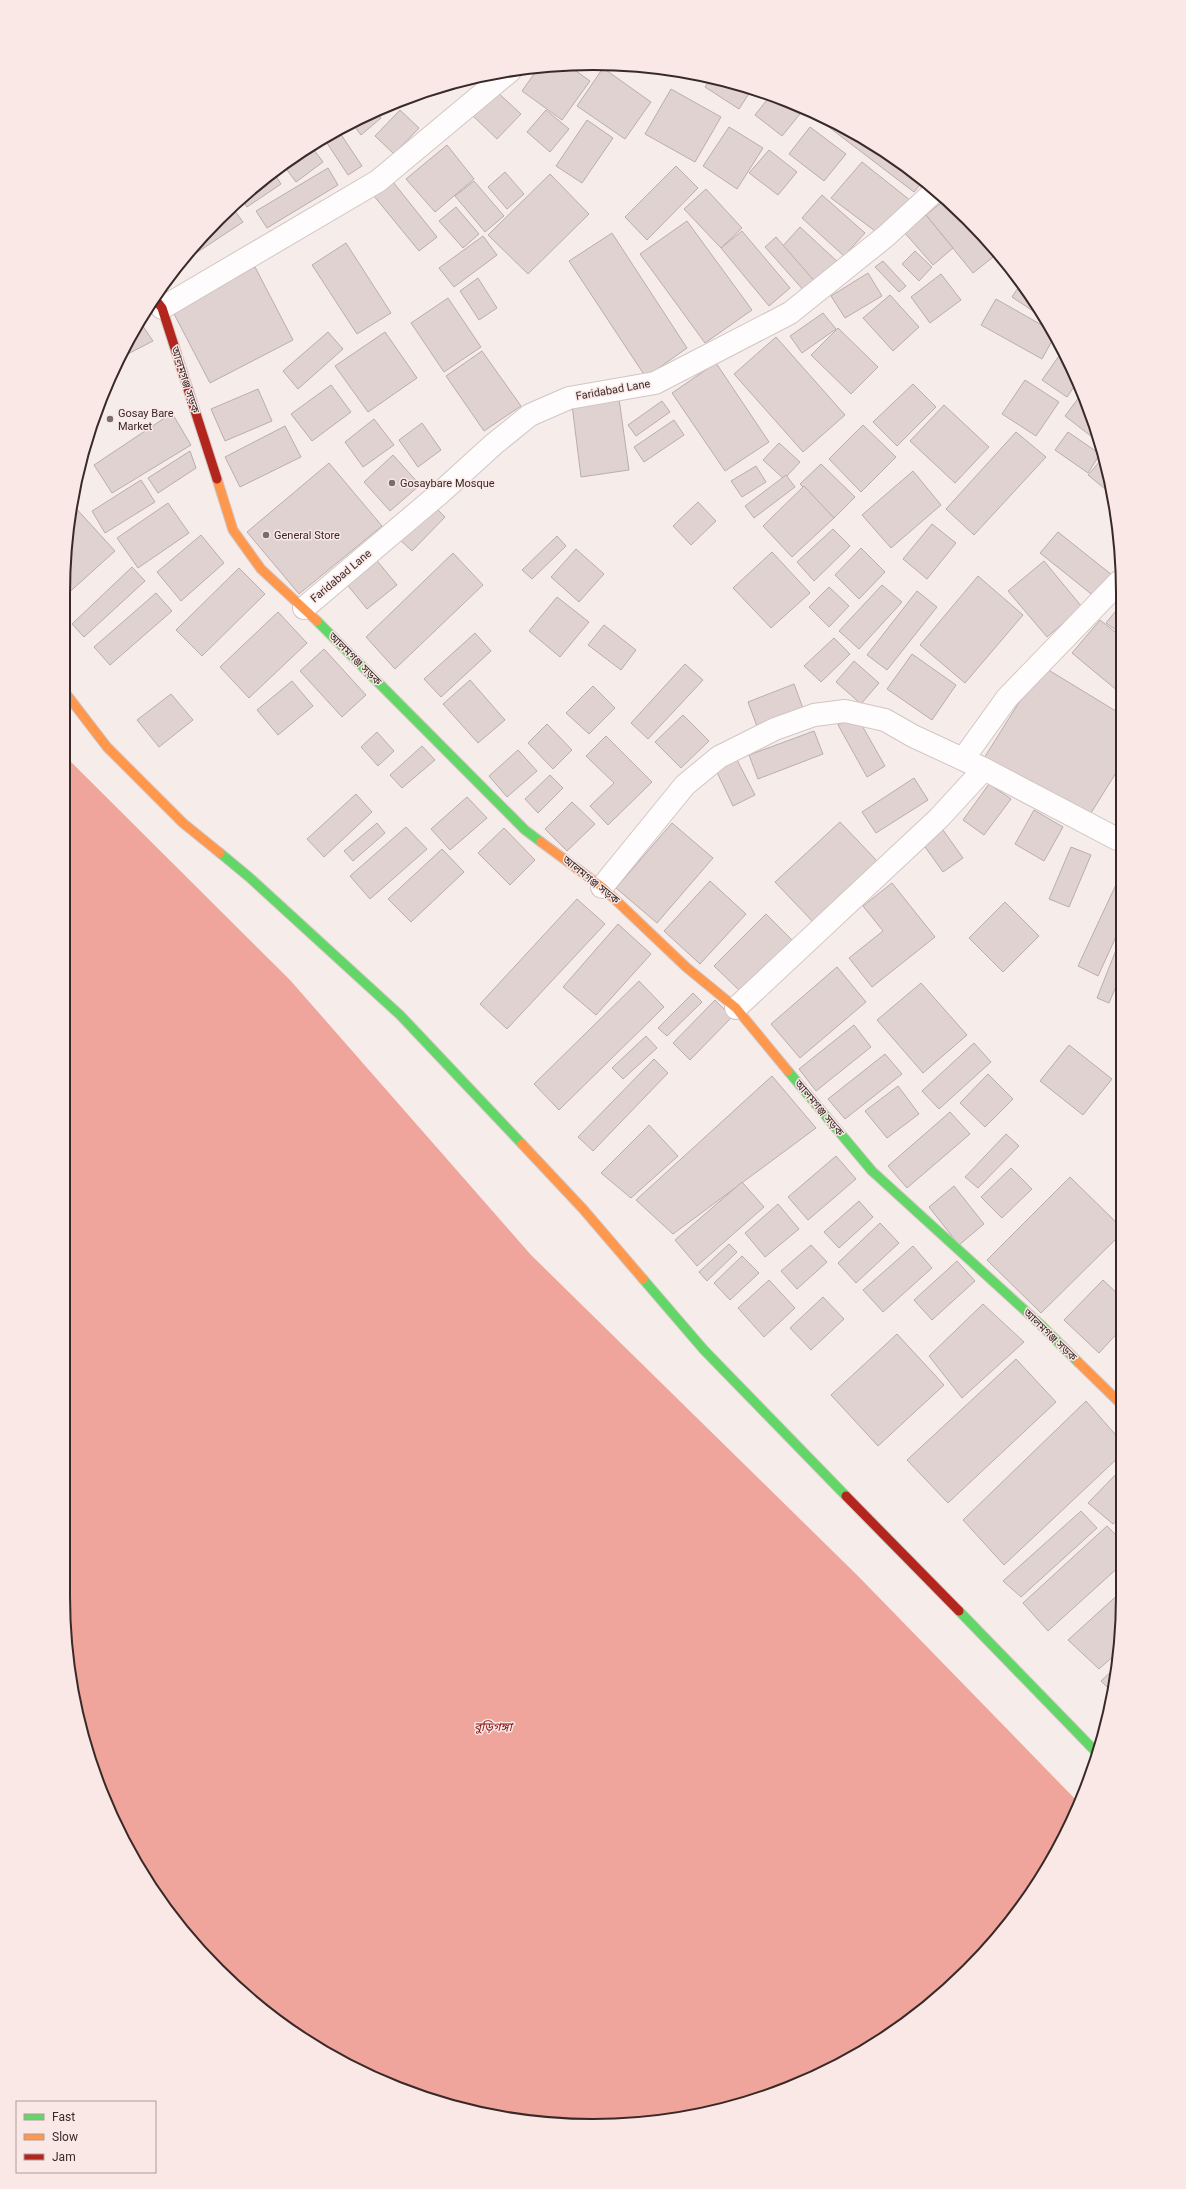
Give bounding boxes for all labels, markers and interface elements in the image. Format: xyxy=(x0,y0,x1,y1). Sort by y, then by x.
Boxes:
street label: আলমগঞ্জ সড়ক xyxy=(168,344,202,415)
street label: Faridabad Lane xyxy=(575,377,651,403)
place label: Gosay Bare Market xyxy=(118,407,174,433)
marker: Gosay Bare Market xyxy=(105,414,115,424)
place label: Gosaybare Mosque xyxy=(400,477,495,490)
marker: Gosaybare Mosque xyxy=(387,478,397,488)
place label: General Store xyxy=(274,529,340,542)
marker: General Store xyxy=(261,530,271,540)
street label: Faridabad Lane xyxy=(308,547,374,605)
street label: আলমগঞ্জ সড়ক xyxy=(325,629,384,688)
street label: আলমগঞ্জ সড়ক xyxy=(559,853,622,907)
street label: আলমগঞ্জ সড়ক xyxy=(791,1077,846,1139)
street label: আলমগঞ্জ সড়ক xyxy=(1020,1306,1080,1364)
water label: বুড়িগঙ্গা xyxy=(474,1720,515,1734)
legend xyxy=(16,2101,156,2173)
text: Fast xyxy=(52,2110,75,2124)
text: Slow xyxy=(52,2130,78,2144)
text: Jam xyxy=(52,2150,76,2164)

